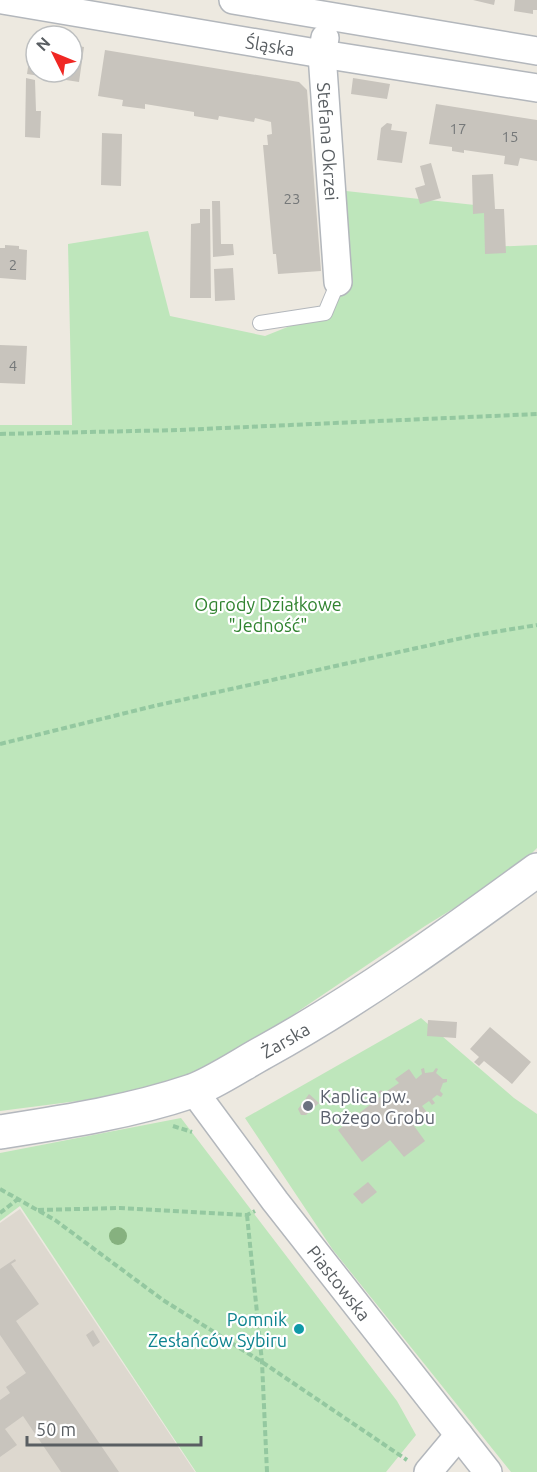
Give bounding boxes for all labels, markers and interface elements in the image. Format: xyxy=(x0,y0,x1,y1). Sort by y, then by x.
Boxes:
north arrow xyxy=(24,24,84,84)
street label: Śląska xyxy=(244,30,296,59)
text: N xyxy=(32,33,54,54)
street label: Stefana Okrzei xyxy=(314,82,342,201)
house number: 17 xyxy=(450,120,466,137)
house number: 15 xyxy=(502,128,518,145)
house number: 23 xyxy=(284,190,300,207)
house number: 2 xyxy=(9,256,17,273)
house number: 4 xyxy=(9,357,17,374)
park label: Ogrody Działkowe "Jedność" xyxy=(194,594,342,635)
street label: Żarska xyxy=(258,1018,313,1062)
place label: Kaplica pw. Bożego Grobu xyxy=(320,1086,435,1127)
marker: Kaplica pw. Bożego Grobu xyxy=(301,1099,315,1113)
street label: Piastowska xyxy=(304,1241,375,1324)
place label: Pomnik Zesłańców Sybiru xyxy=(148,1309,287,1350)
marker: Pomnik Zesłańców Sybiru xyxy=(292,1322,306,1336)
scale bar xyxy=(27,1409,201,1447)
text: 50 m xyxy=(36,1419,76,1439)

